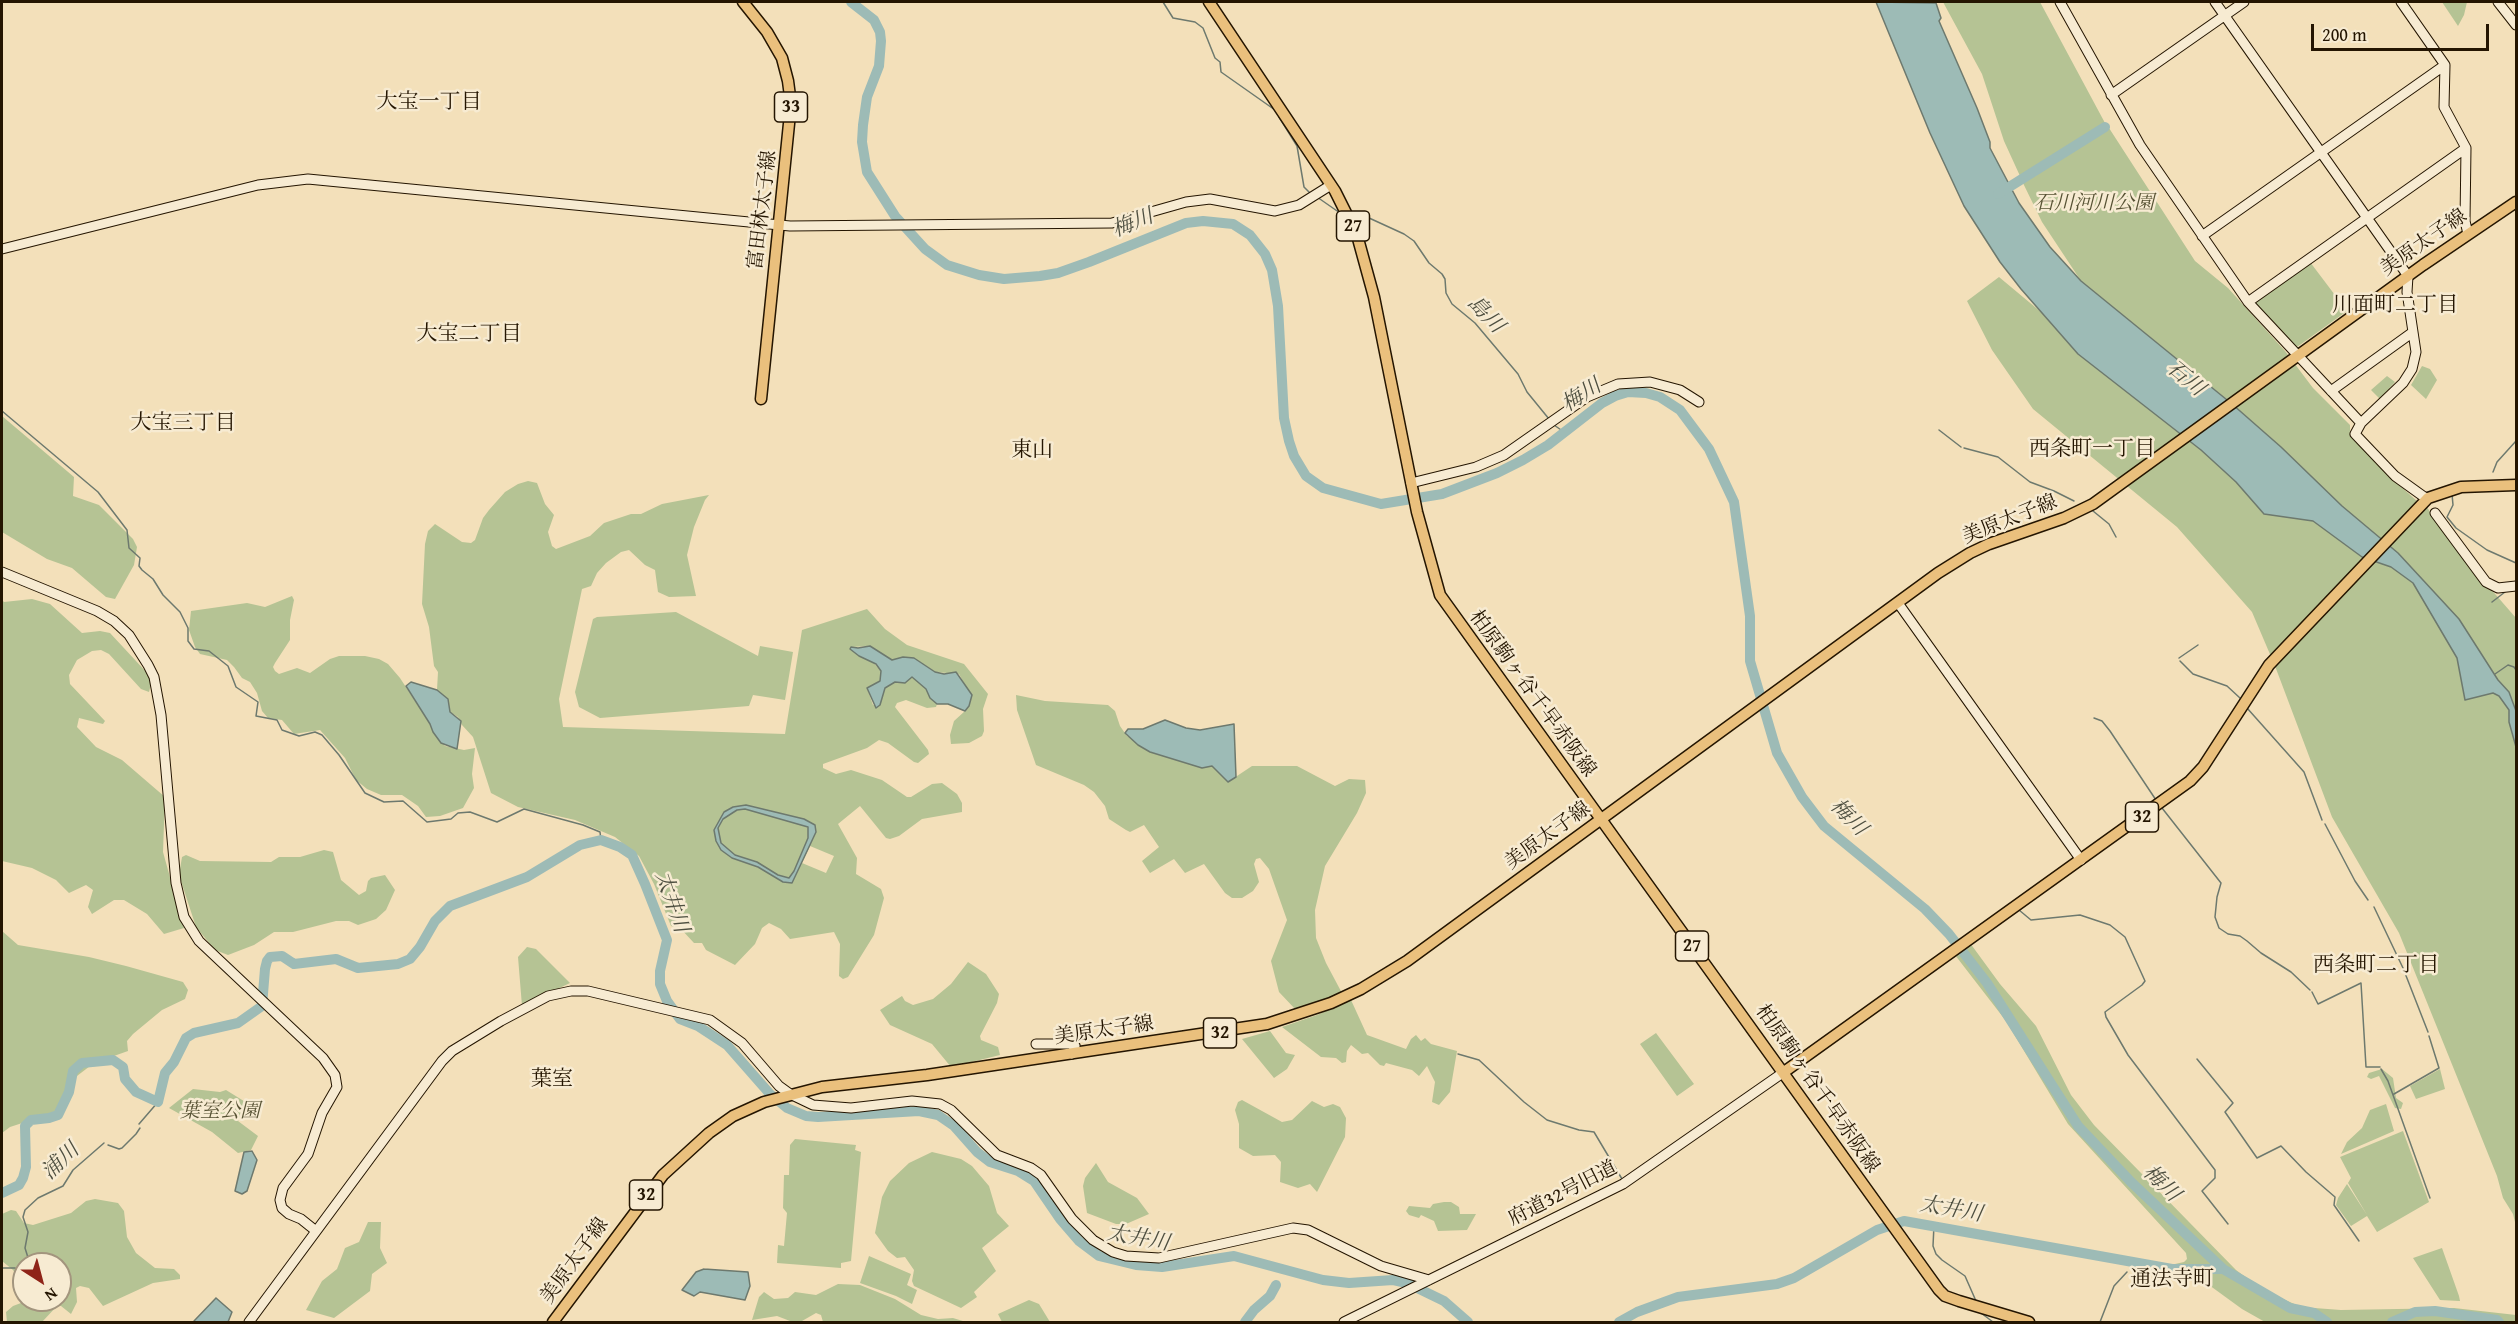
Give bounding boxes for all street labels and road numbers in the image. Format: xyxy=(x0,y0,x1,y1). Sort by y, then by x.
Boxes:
road number: 33 xyxy=(774,92,808,122)
street label: 富田林太子線 xyxy=(744,149,782,271)
street label: 美原太子線 xyxy=(2376,204,2472,282)
road number: 27 xyxy=(1336,211,1370,241)
street label: 美原太子線 xyxy=(1959,490,2061,550)
street label: 柏原駒ヶ谷千早赤阪線 xyxy=(1464,606,1600,782)
street label: 美原太子線 xyxy=(1500,797,1596,875)
road number: 32 xyxy=(2126,802,2158,832)
road number: 27 xyxy=(1676,931,1708,961)
street label: 柏原駒ヶ谷千早赤阪線 xyxy=(1750,1000,1884,1178)
street label: 美原太子線 xyxy=(1053,1012,1155,1050)
road number: 32 xyxy=(1204,1018,1236,1048)
street label: 府道32号旧道 xyxy=(1504,1156,1622,1232)
road number: 32 xyxy=(630,1180,662,1210)
street label: 美原太子線 xyxy=(536,1213,614,1309)

